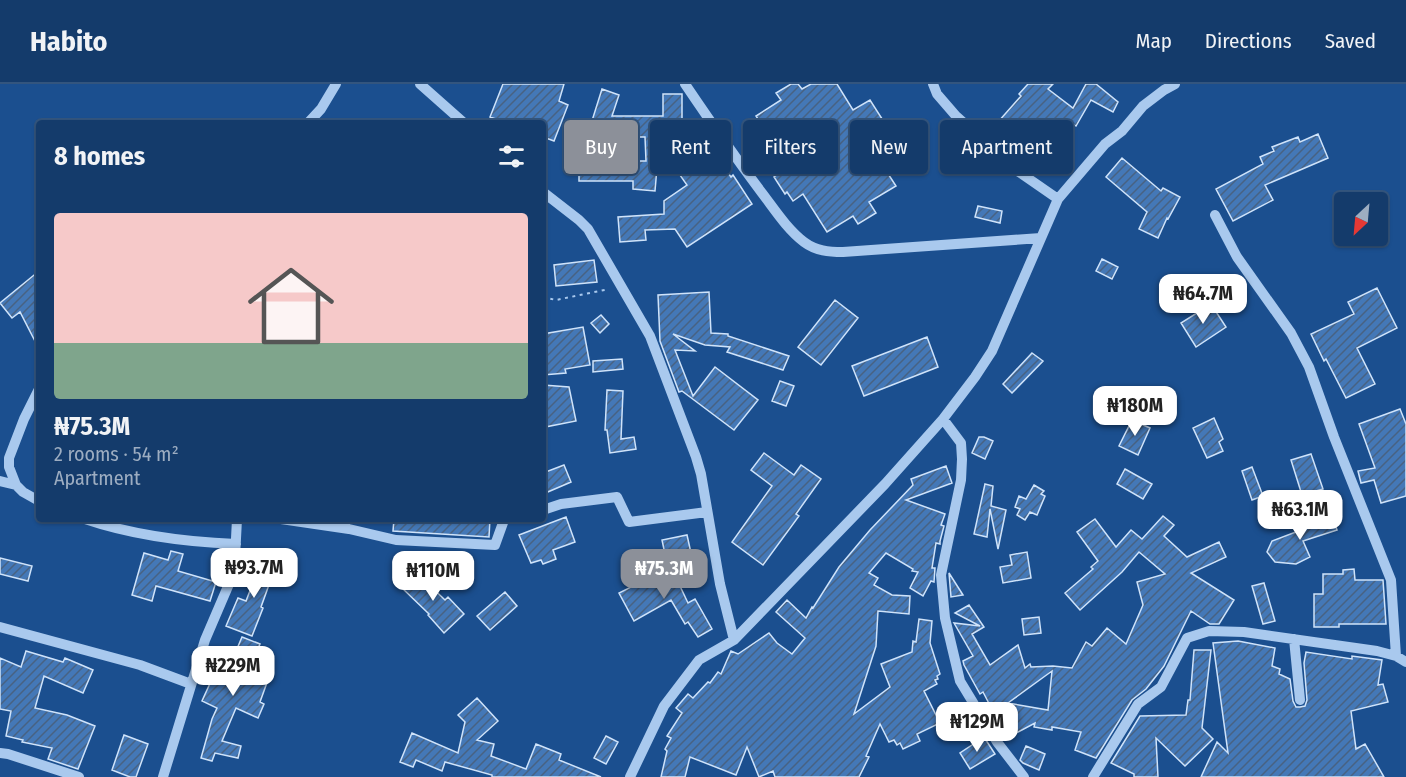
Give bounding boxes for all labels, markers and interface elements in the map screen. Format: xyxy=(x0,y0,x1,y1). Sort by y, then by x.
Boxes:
text: Habito xyxy=(30,25,108,58)
text: Map xyxy=(1135,28,1172,54)
text: Directions xyxy=(1205,28,1292,54)
text: Saved xyxy=(1325,28,1376,54)
chip: Buy xyxy=(564,120,638,174)
chip: Rent xyxy=(650,120,731,174)
chip: Filters xyxy=(743,120,838,174)
chip: New xyxy=(850,120,928,174)
chip: Apartment xyxy=(940,120,1073,174)
icon: filters xyxy=(495,140,528,173)
text: 8 homes xyxy=(54,141,145,172)
north arrow xyxy=(1334,192,1388,246)
map controls xyxy=(1334,192,1388,246)
icon: home xyxy=(237,252,345,360)
pin: ₦64.7M xyxy=(1154,274,1252,325)
text: ₦64.7M xyxy=(1173,281,1233,305)
pin: ₦180M xyxy=(1093,386,1177,437)
text: ₦180M xyxy=(1107,393,1163,417)
text: ₦75.3M xyxy=(54,411,130,442)
text: 2 rooms · 54 m² xyxy=(54,442,179,466)
text: Apartment xyxy=(54,466,141,490)
pin: ₦63.1M xyxy=(1251,490,1349,541)
text: ₦63.1M xyxy=(1272,497,1329,521)
pin: ₦93.7M xyxy=(205,548,303,599)
pin: ₦75.3M xyxy=(615,549,713,600)
pin: ₦110M xyxy=(391,551,475,602)
text: ₦93.7M xyxy=(225,555,283,579)
text: ₦75.3M xyxy=(635,556,693,580)
text: ₦110M xyxy=(406,558,460,582)
pin: ₦229M xyxy=(191,646,275,697)
text: ₦229M xyxy=(206,653,260,677)
pin: ₦129M xyxy=(935,702,1019,753)
text: ₦129M xyxy=(950,709,1004,733)

